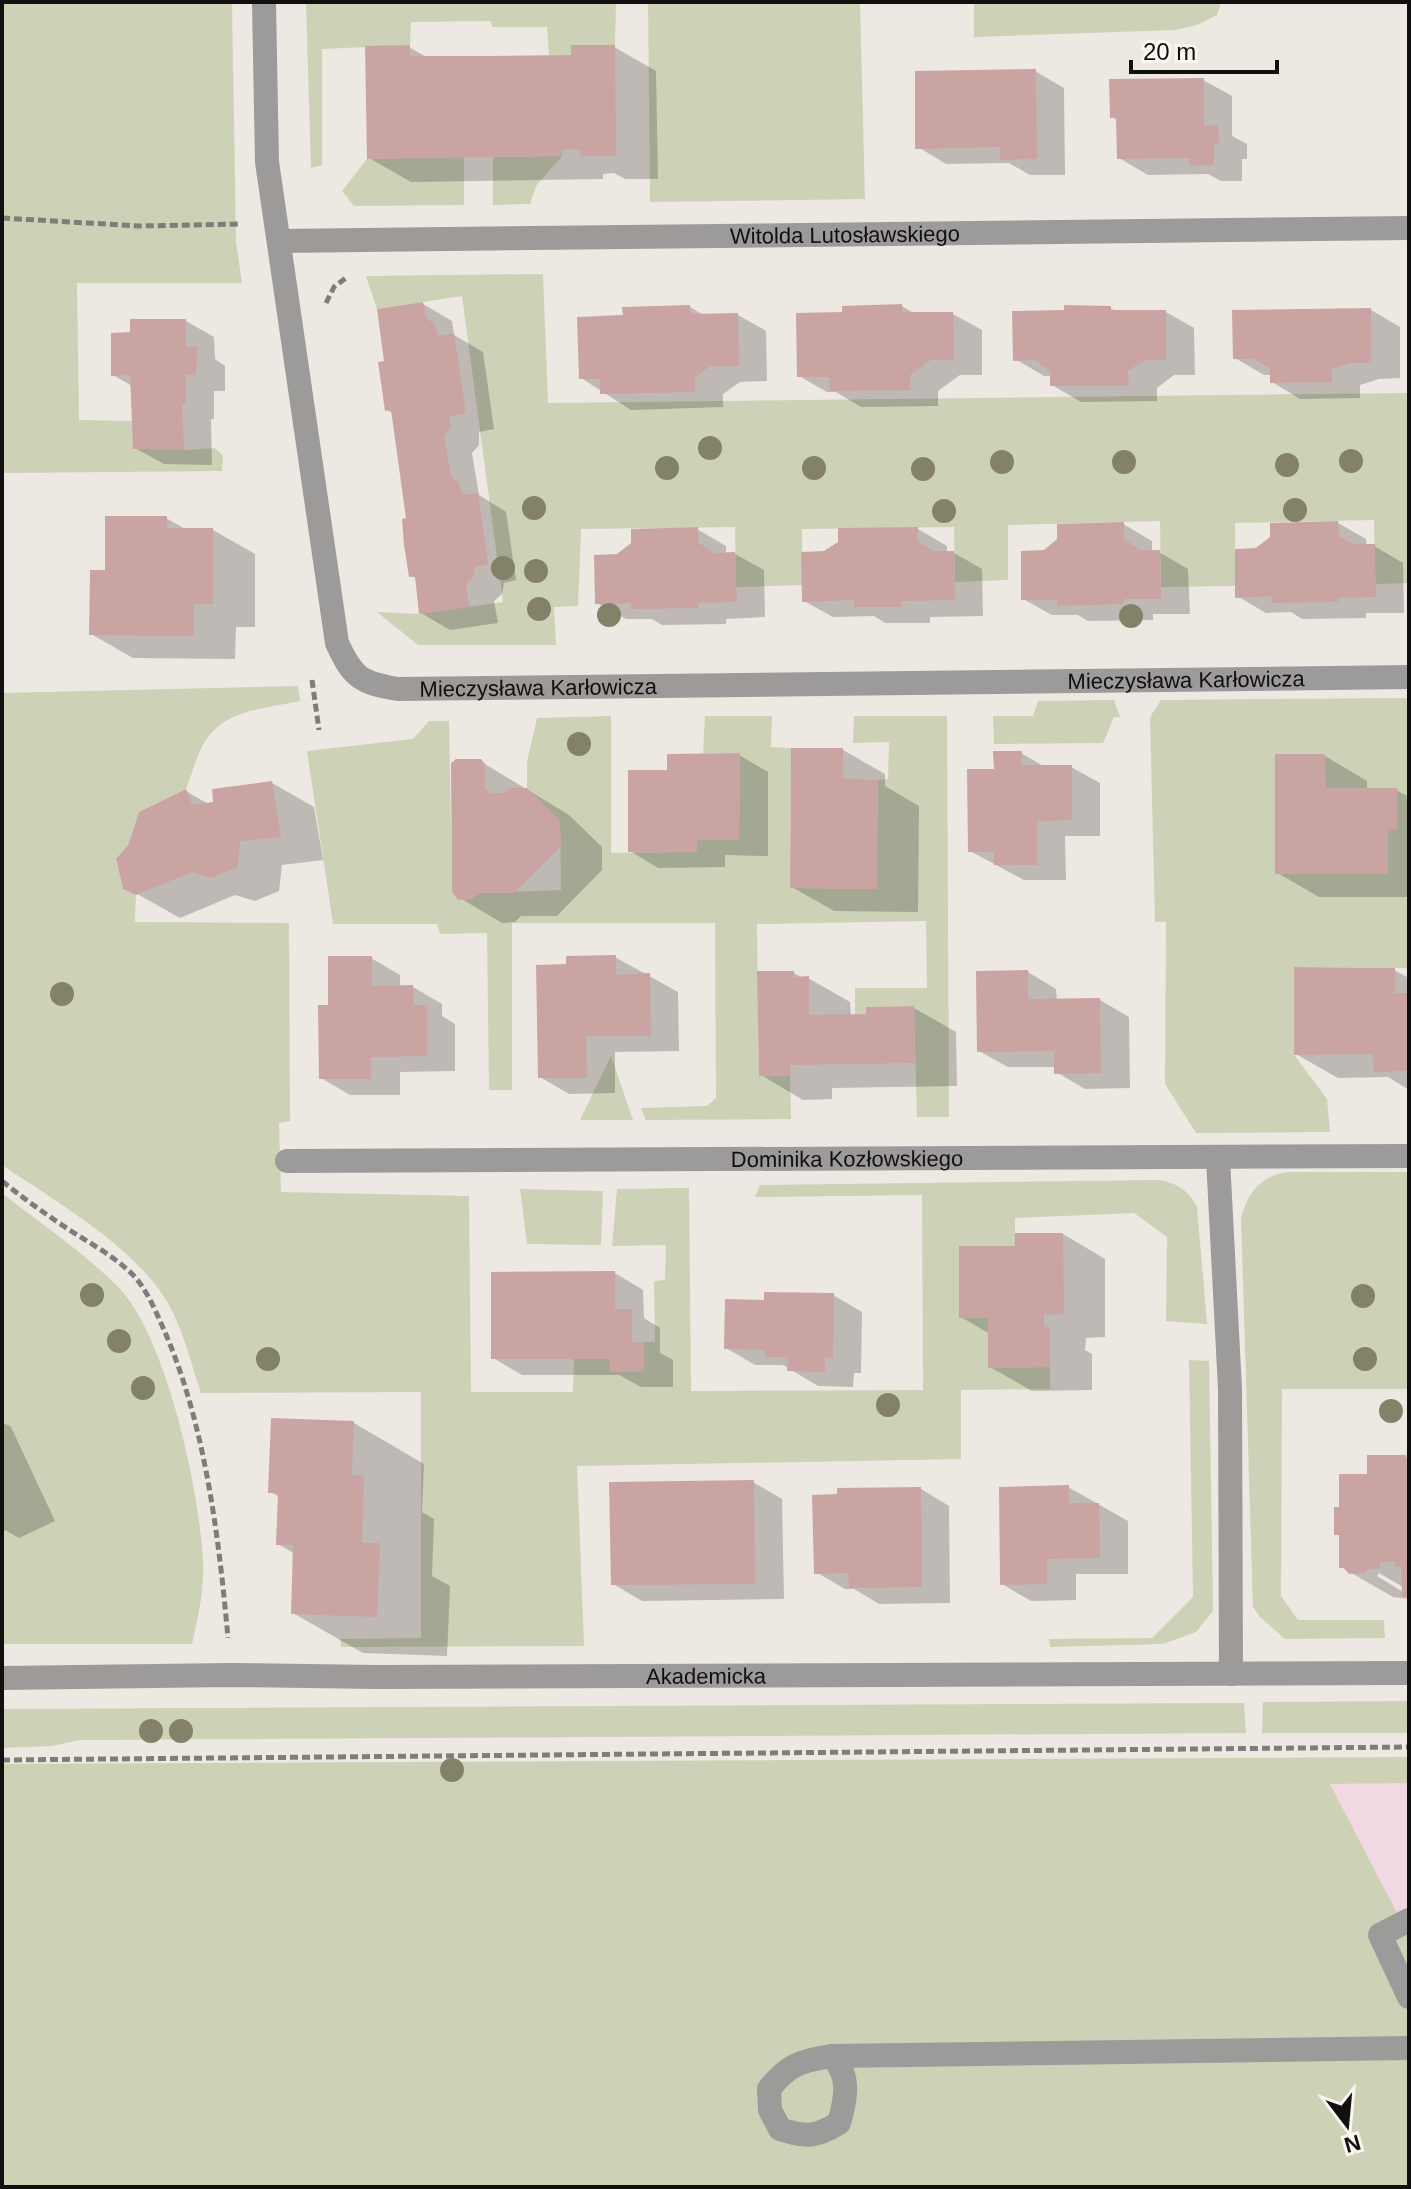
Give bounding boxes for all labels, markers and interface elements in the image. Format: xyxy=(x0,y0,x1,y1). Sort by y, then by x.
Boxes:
scale bar xyxy=(1131,24,1277,74)
text: 20 m xyxy=(1143,38,1196,65)
street label: Witolda Lutosławskiego xyxy=(730,221,960,249)
street label: Mieczysława Karłowicza xyxy=(1067,666,1306,694)
street label: Mieczysława Karłowicza xyxy=(419,674,658,702)
street label: Dominika Kozłowskiego xyxy=(731,1146,963,1172)
street label: Akademicka xyxy=(646,1663,767,1689)
north arrow xyxy=(1307,2085,1387,2165)
text: N xyxy=(1341,2130,1363,2158)

